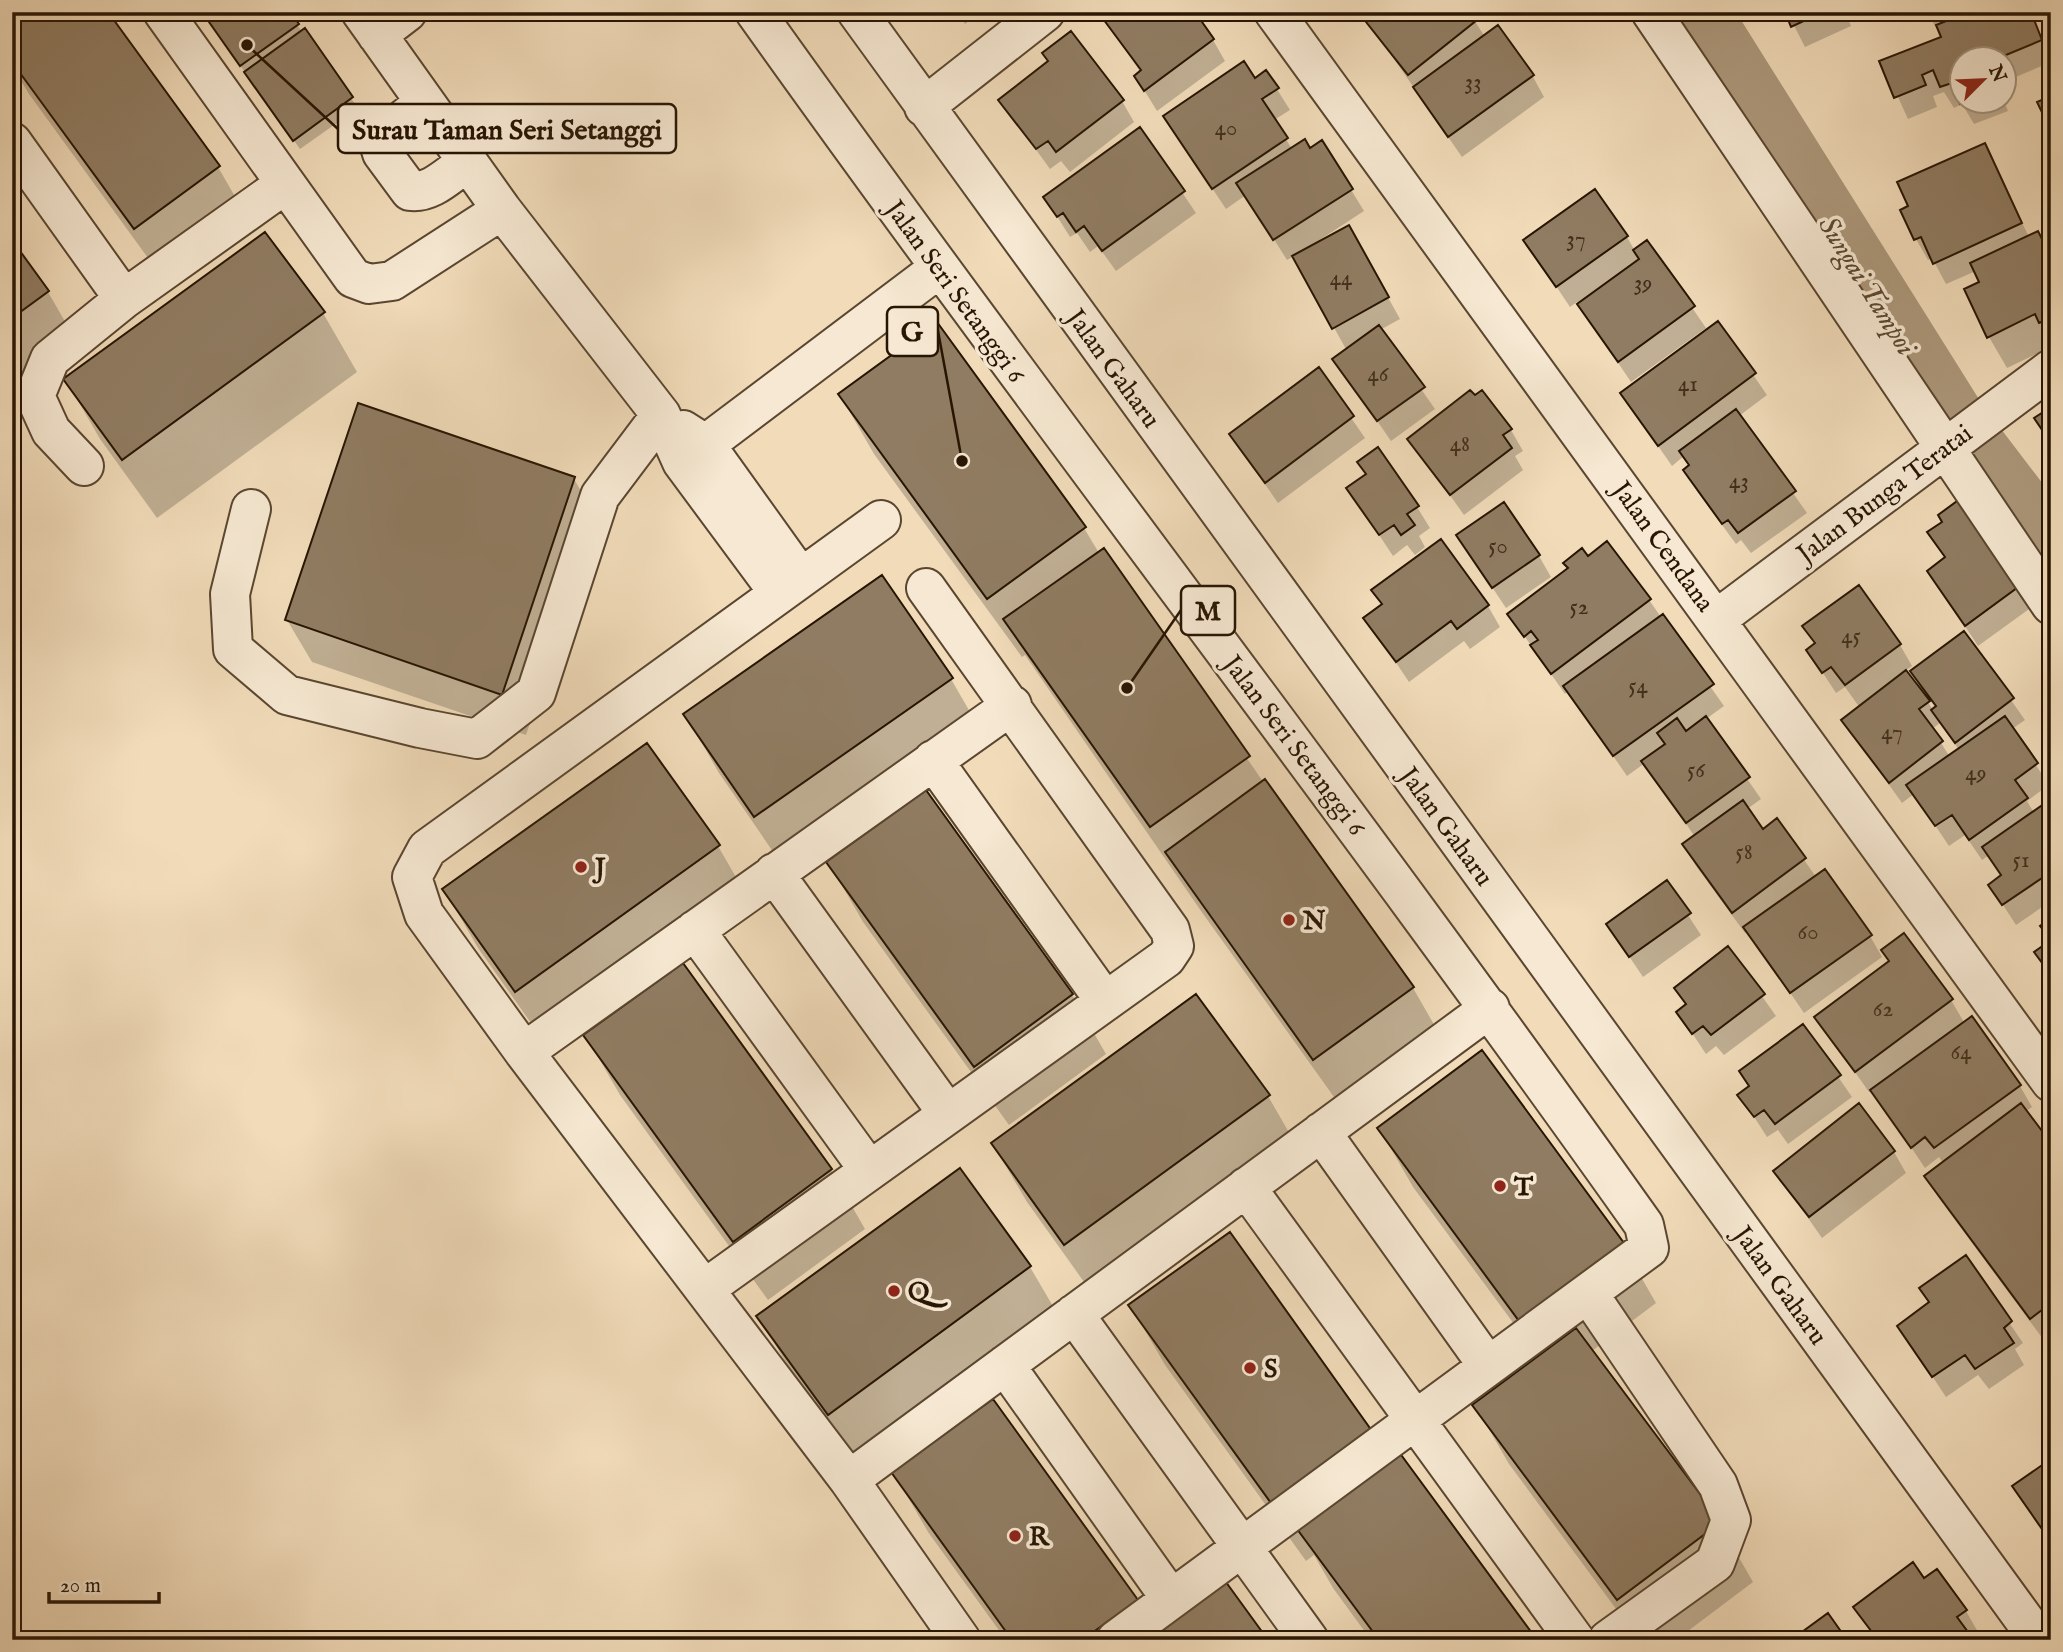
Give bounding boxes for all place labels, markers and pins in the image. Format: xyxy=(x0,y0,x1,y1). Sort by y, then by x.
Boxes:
callout: Surau Taman Seri Setanggi xyxy=(338,104,676,153)
callout: G xyxy=(887,307,938,356)
callout: M xyxy=(1181,586,1235,635)
place label: J xyxy=(592,852,606,885)
marker: J xyxy=(573,859,589,875)
place label: N xyxy=(1302,905,1326,938)
marker: N xyxy=(1281,912,1297,928)
place label: T xyxy=(1513,1171,1534,1204)
marker: T xyxy=(1492,1178,1508,1194)
place label: Q xyxy=(908,1276,948,1309)
marker: Q xyxy=(886,1283,902,1299)
place label: S xyxy=(1264,1353,1277,1386)
marker: S xyxy=(1242,1360,1258,1376)
place label: R xyxy=(1029,1521,1050,1554)
marker: R xyxy=(1007,1528,1023,1544)

